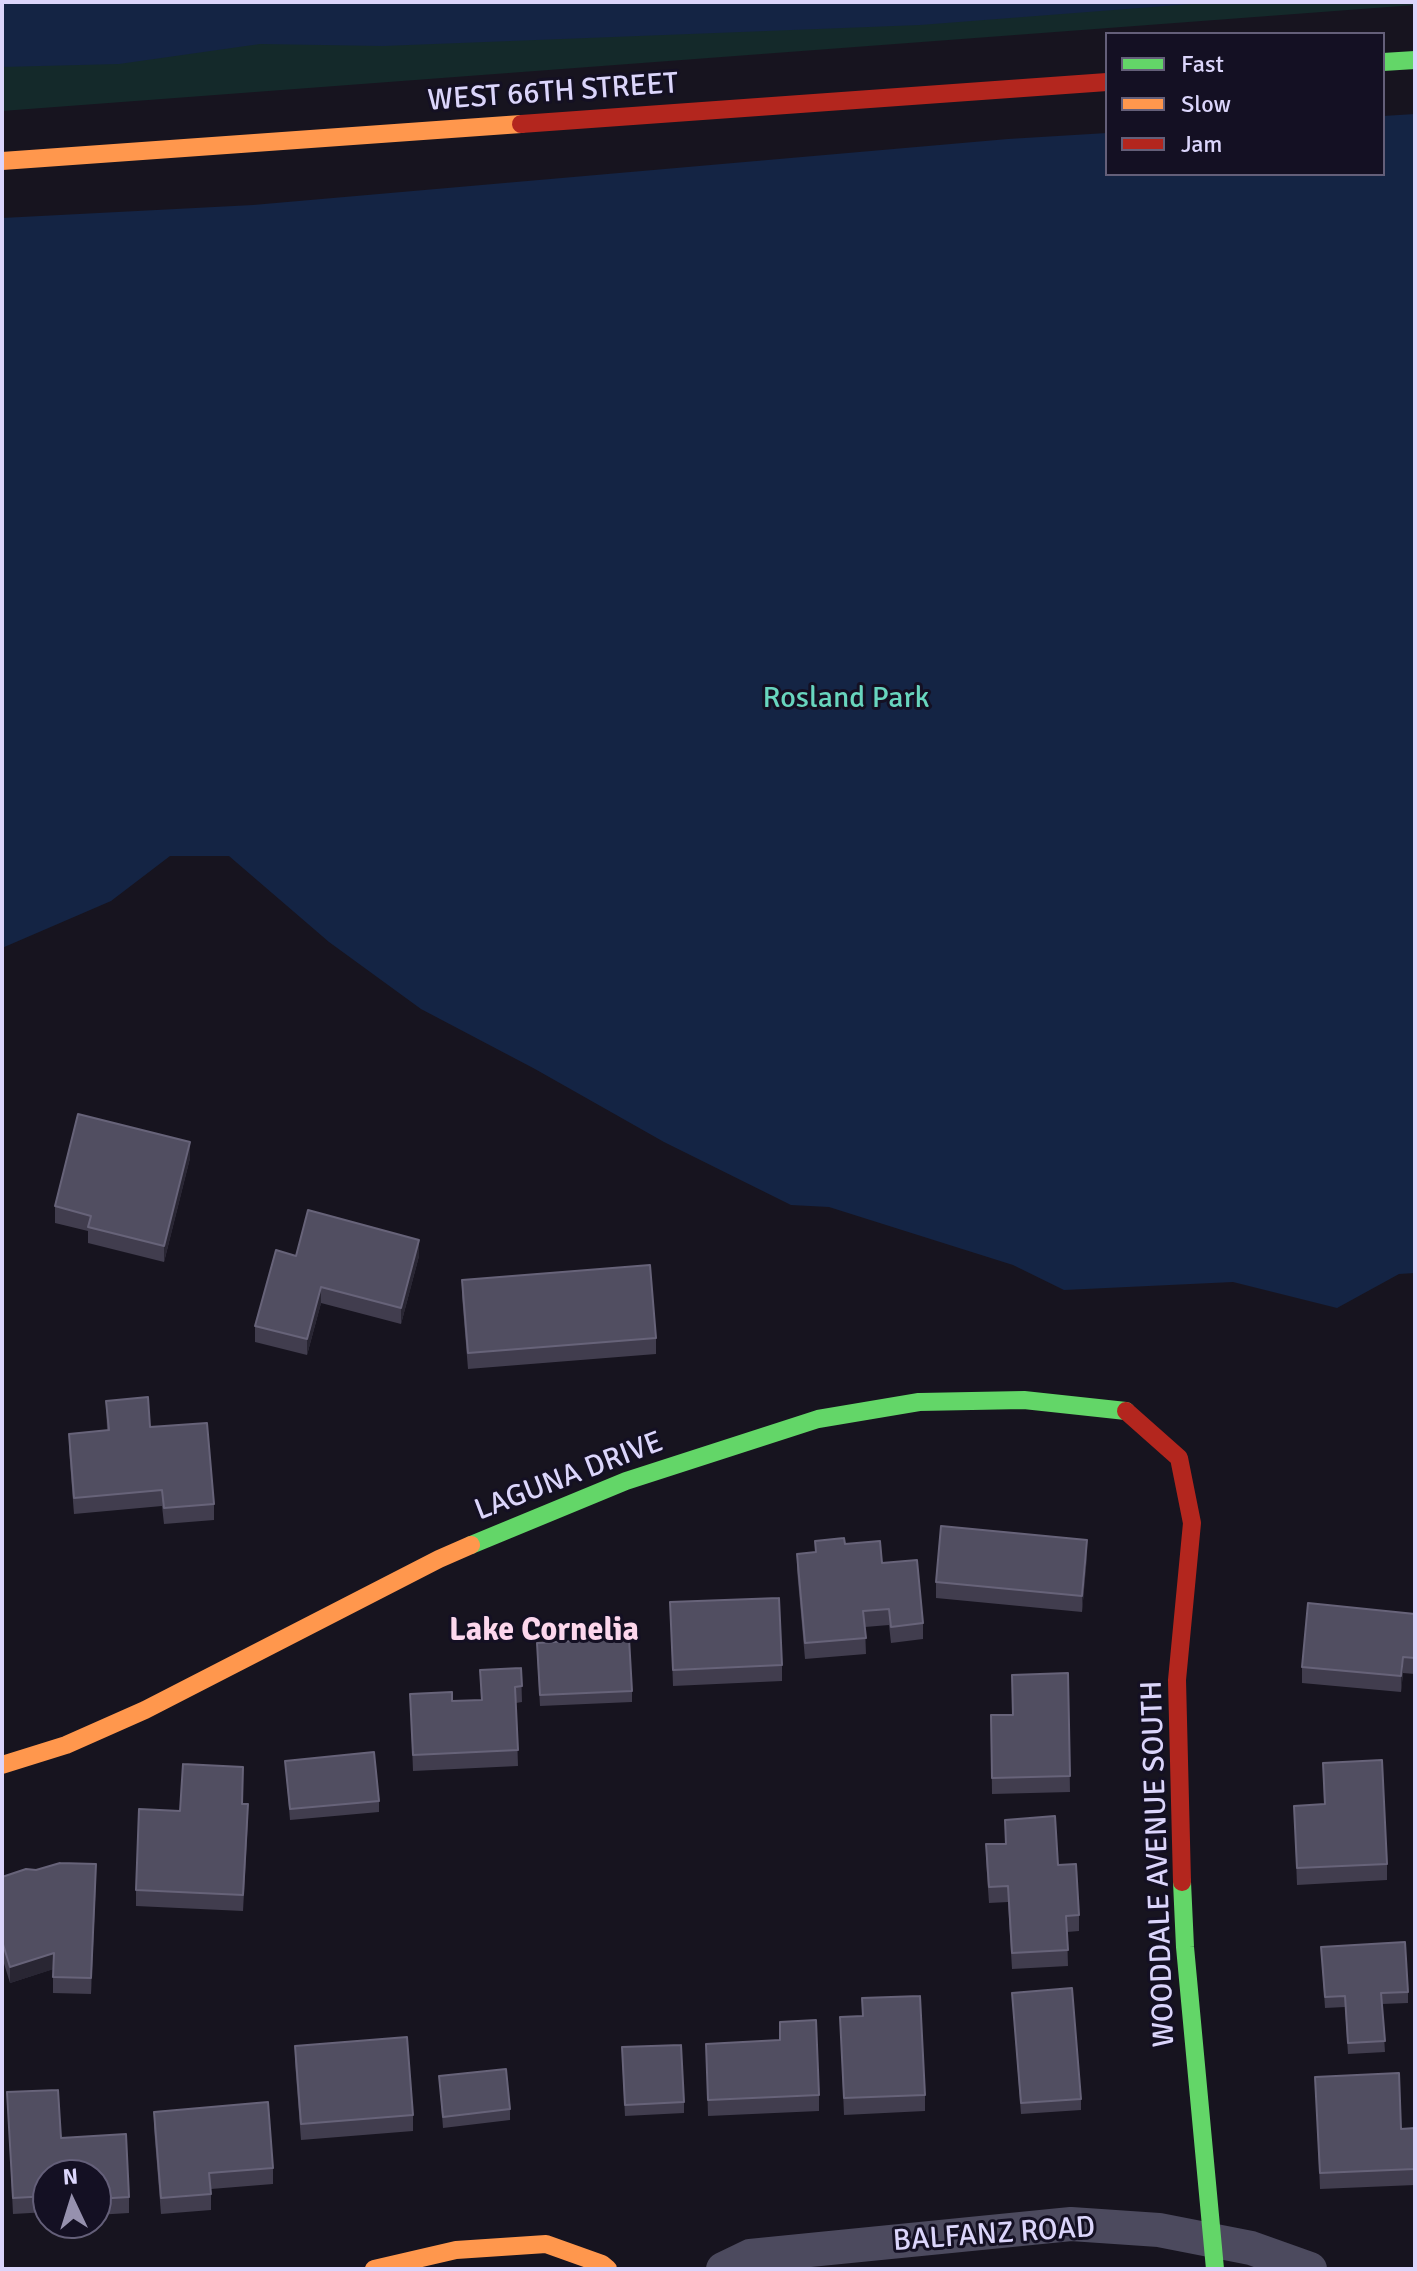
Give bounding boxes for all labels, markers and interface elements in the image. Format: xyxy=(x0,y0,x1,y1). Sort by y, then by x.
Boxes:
legend xyxy=(1105,32,1385,176)
text: Fast xyxy=(1181,49,1224,79)
street label: WEST 66TH STREET xyxy=(427,66,679,120)
text: Slow xyxy=(1181,89,1231,119)
text: Jam xyxy=(1181,129,1222,159)
park label: Rosland Park xyxy=(763,681,929,717)
street label: LAGUNA DRIVE xyxy=(470,1425,668,1529)
district label: Lake Cornelia xyxy=(449,1613,639,1651)
street label: WOODDALE AVENUE SOUTH xyxy=(1135,1680,1183,2048)
north arrow xyxy=(32,2159,112,2239)
text: N xyxy=(62,2163,79,2191)
street label: BALFANZ ROAD xyxy=(892,2210,1096,2260)

